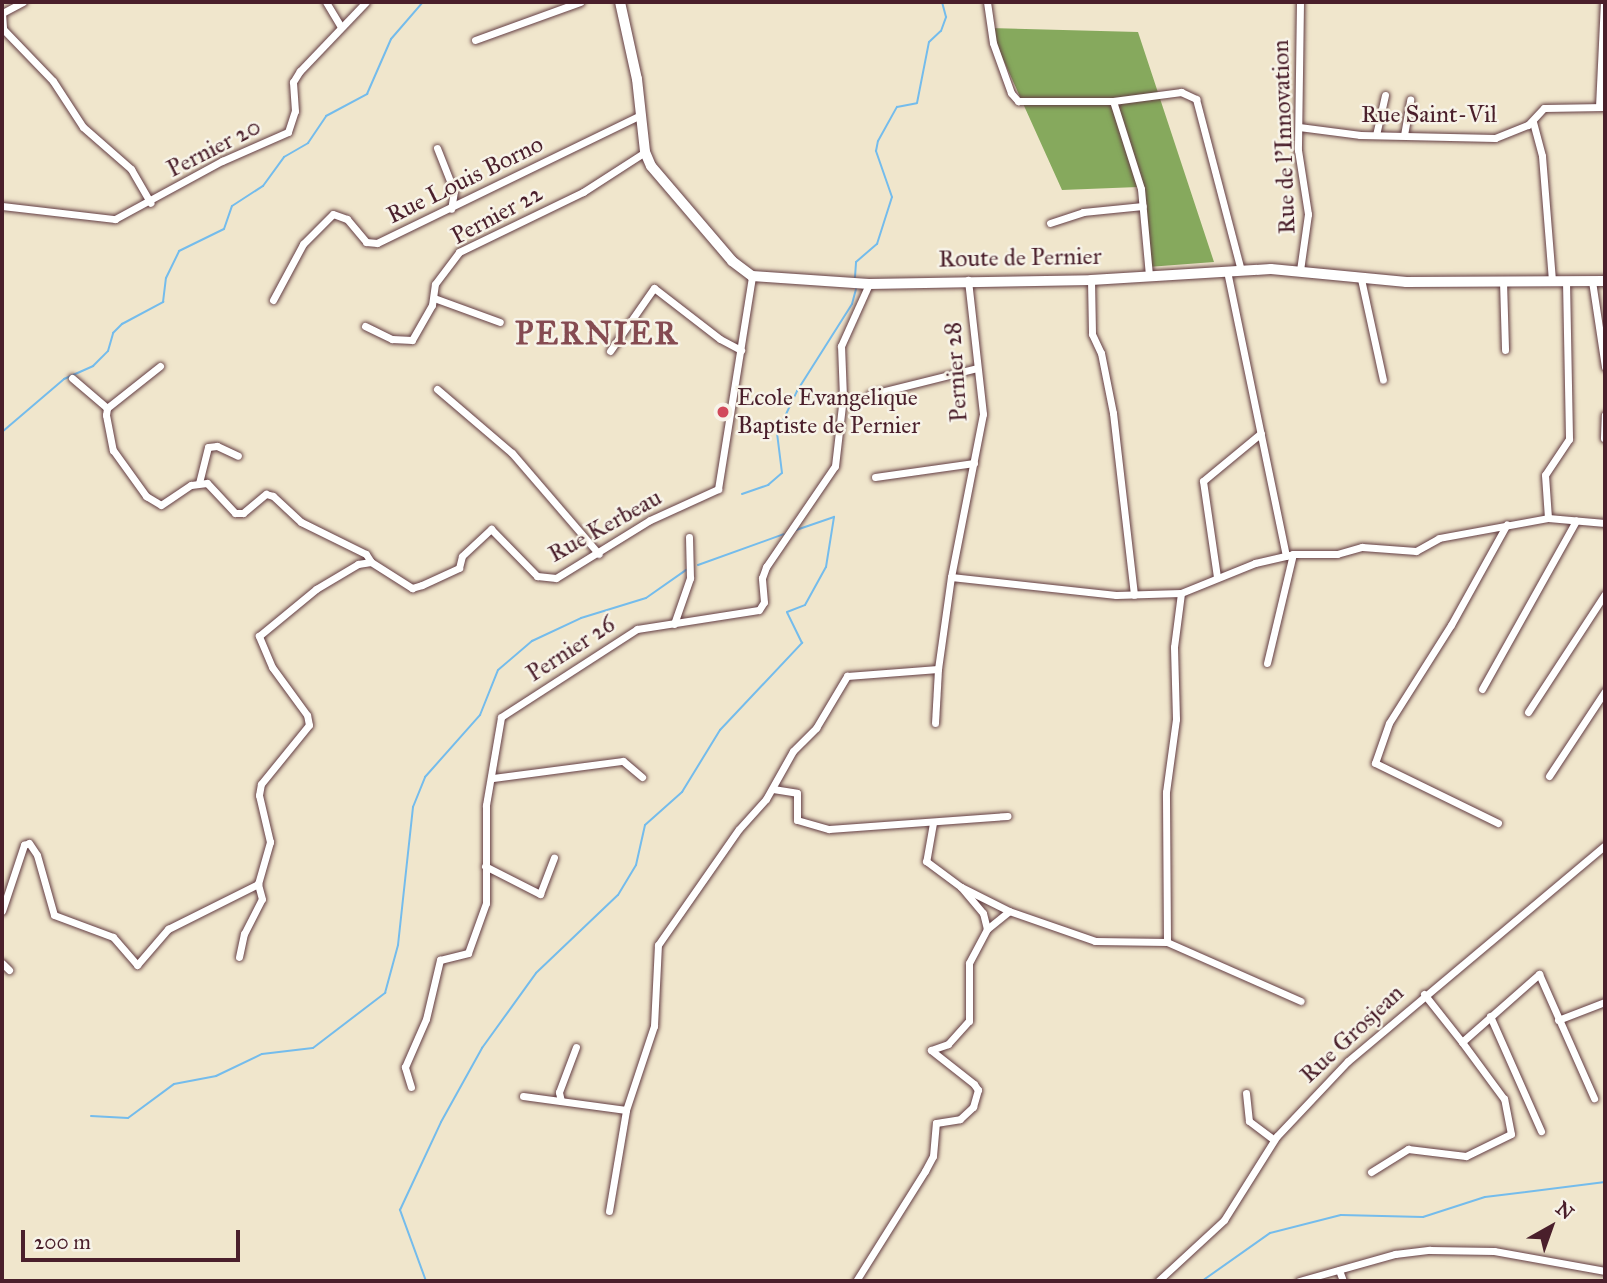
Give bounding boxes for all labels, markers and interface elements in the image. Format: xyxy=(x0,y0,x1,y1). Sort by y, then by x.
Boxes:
street label: Rue de l'Innovation xyxy=(1266,39,1302,235)
street label: Rue Saint-Vil xyxy=(1361,101,1497,129)
street label: Pernier 20 xyxy=(162,112,266,184)
street label: Rue Louis Borno xyxy=(382,130,548,230)
street label: Pernier 22 xyxy=(446,179,548,251)
street label: Route de Pernier xyxy=(938,242,1102,274)
district label: PERNIER xyxy=(516,315,678,353)
street label: Pernier 28 xyxy=(938,321,974,423)
place label: Ecole Evangelique Baptiste de Pernier xyxy=(737,384,920,440)
marker: Ecole Evangelique Baptiste de Pernier xyxy=(715,404,731,420)
street label: Rue Kerbeau xyxy=(543,483,667,569)
street label: Pernier 26 xyxy=(521,610,621,688)
street label: Rue Grosjean xyxy=(1294,979,1410,1089)
north arrow xyxy=(1516,1192,1586,1262)
text: N xyxy=(1551,1197,1578,1225)
scale bar xyxy=(24,1216,243,1260)
text: 200 m xyxy=(34,1229,91,1255)

